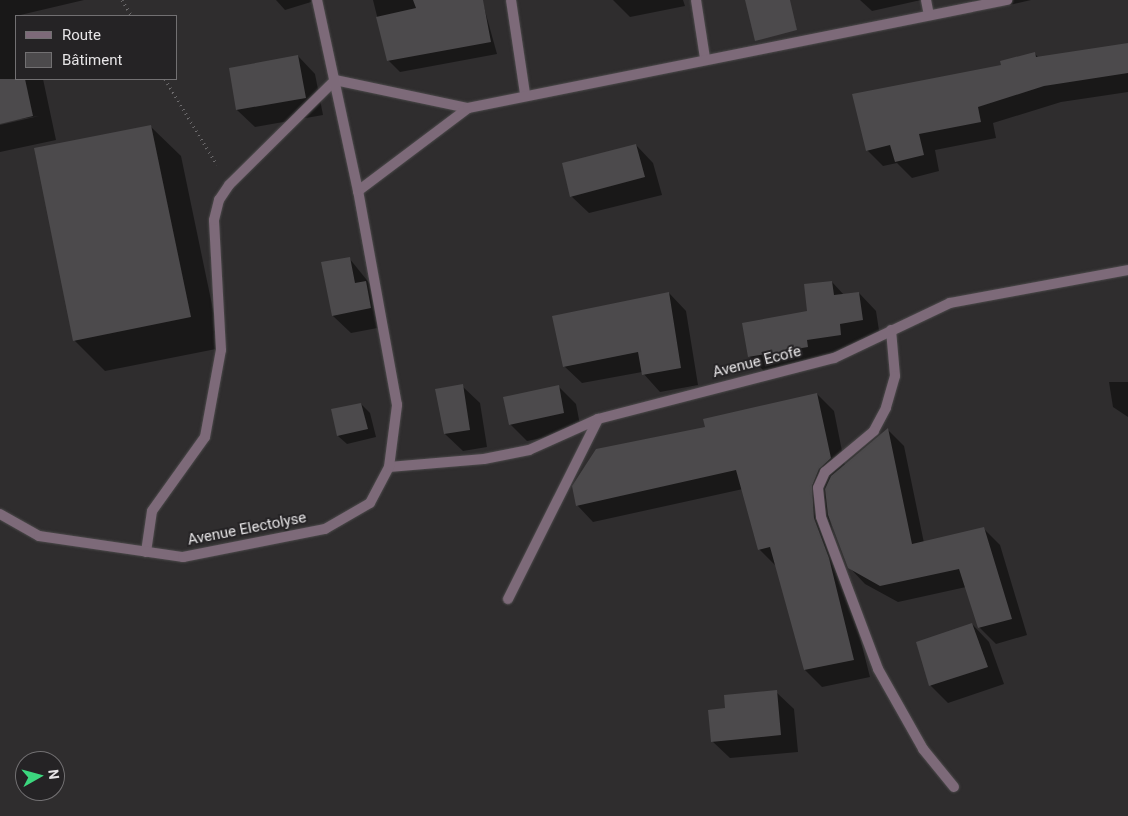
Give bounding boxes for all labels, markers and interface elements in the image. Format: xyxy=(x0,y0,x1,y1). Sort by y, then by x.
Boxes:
legend xyxy=(15,15,178,80)
text: Route xyxy=(62,26,101,44)
text: Bâtiment xyxy=(62,51,122,69)
street label: Avenue Ecofe xyxy=(711,342,803,382)
street label: Avenue Electolyse xyxy=(186,509,308,549)
north arrow xyxy=(15,751,65,801)
text: N xyxy=(45,768,62,780)

